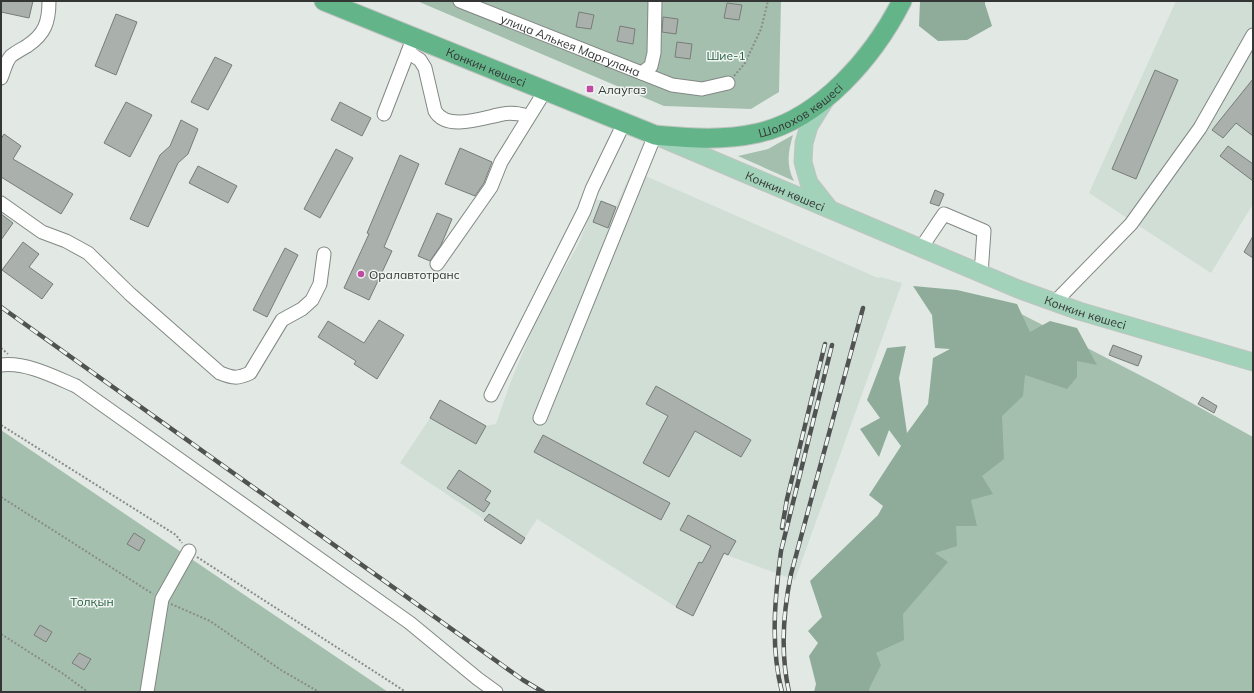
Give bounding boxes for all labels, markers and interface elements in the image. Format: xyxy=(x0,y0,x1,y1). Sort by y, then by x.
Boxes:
street label: улица Алькея Маргулана xyxy=(499,10,643,79)
street label: Конкин көшесі xyxy=(444,44,528,90)
park label: Шие-1 xyxy=(706,48,746,63)
street label: Шолохов көшесі xyxy=(756,80,846,140)
place label: Алаугаз xyxy=(598,82,646,97)
marker: Алаугаз xyxy=(585,84,595,94)
street label: Конкин көшесі xyxy=(743,167,827,214)
place label: Оралавтотранс xyxy=(369,267,460,282)
marker: Оралавтотранс xyxy=(356,269,366,279)
street label: Конкин көшесі xyxy=(1043,292,1128,332)
park label: Толқын xyxy=(70,594,114,609)

